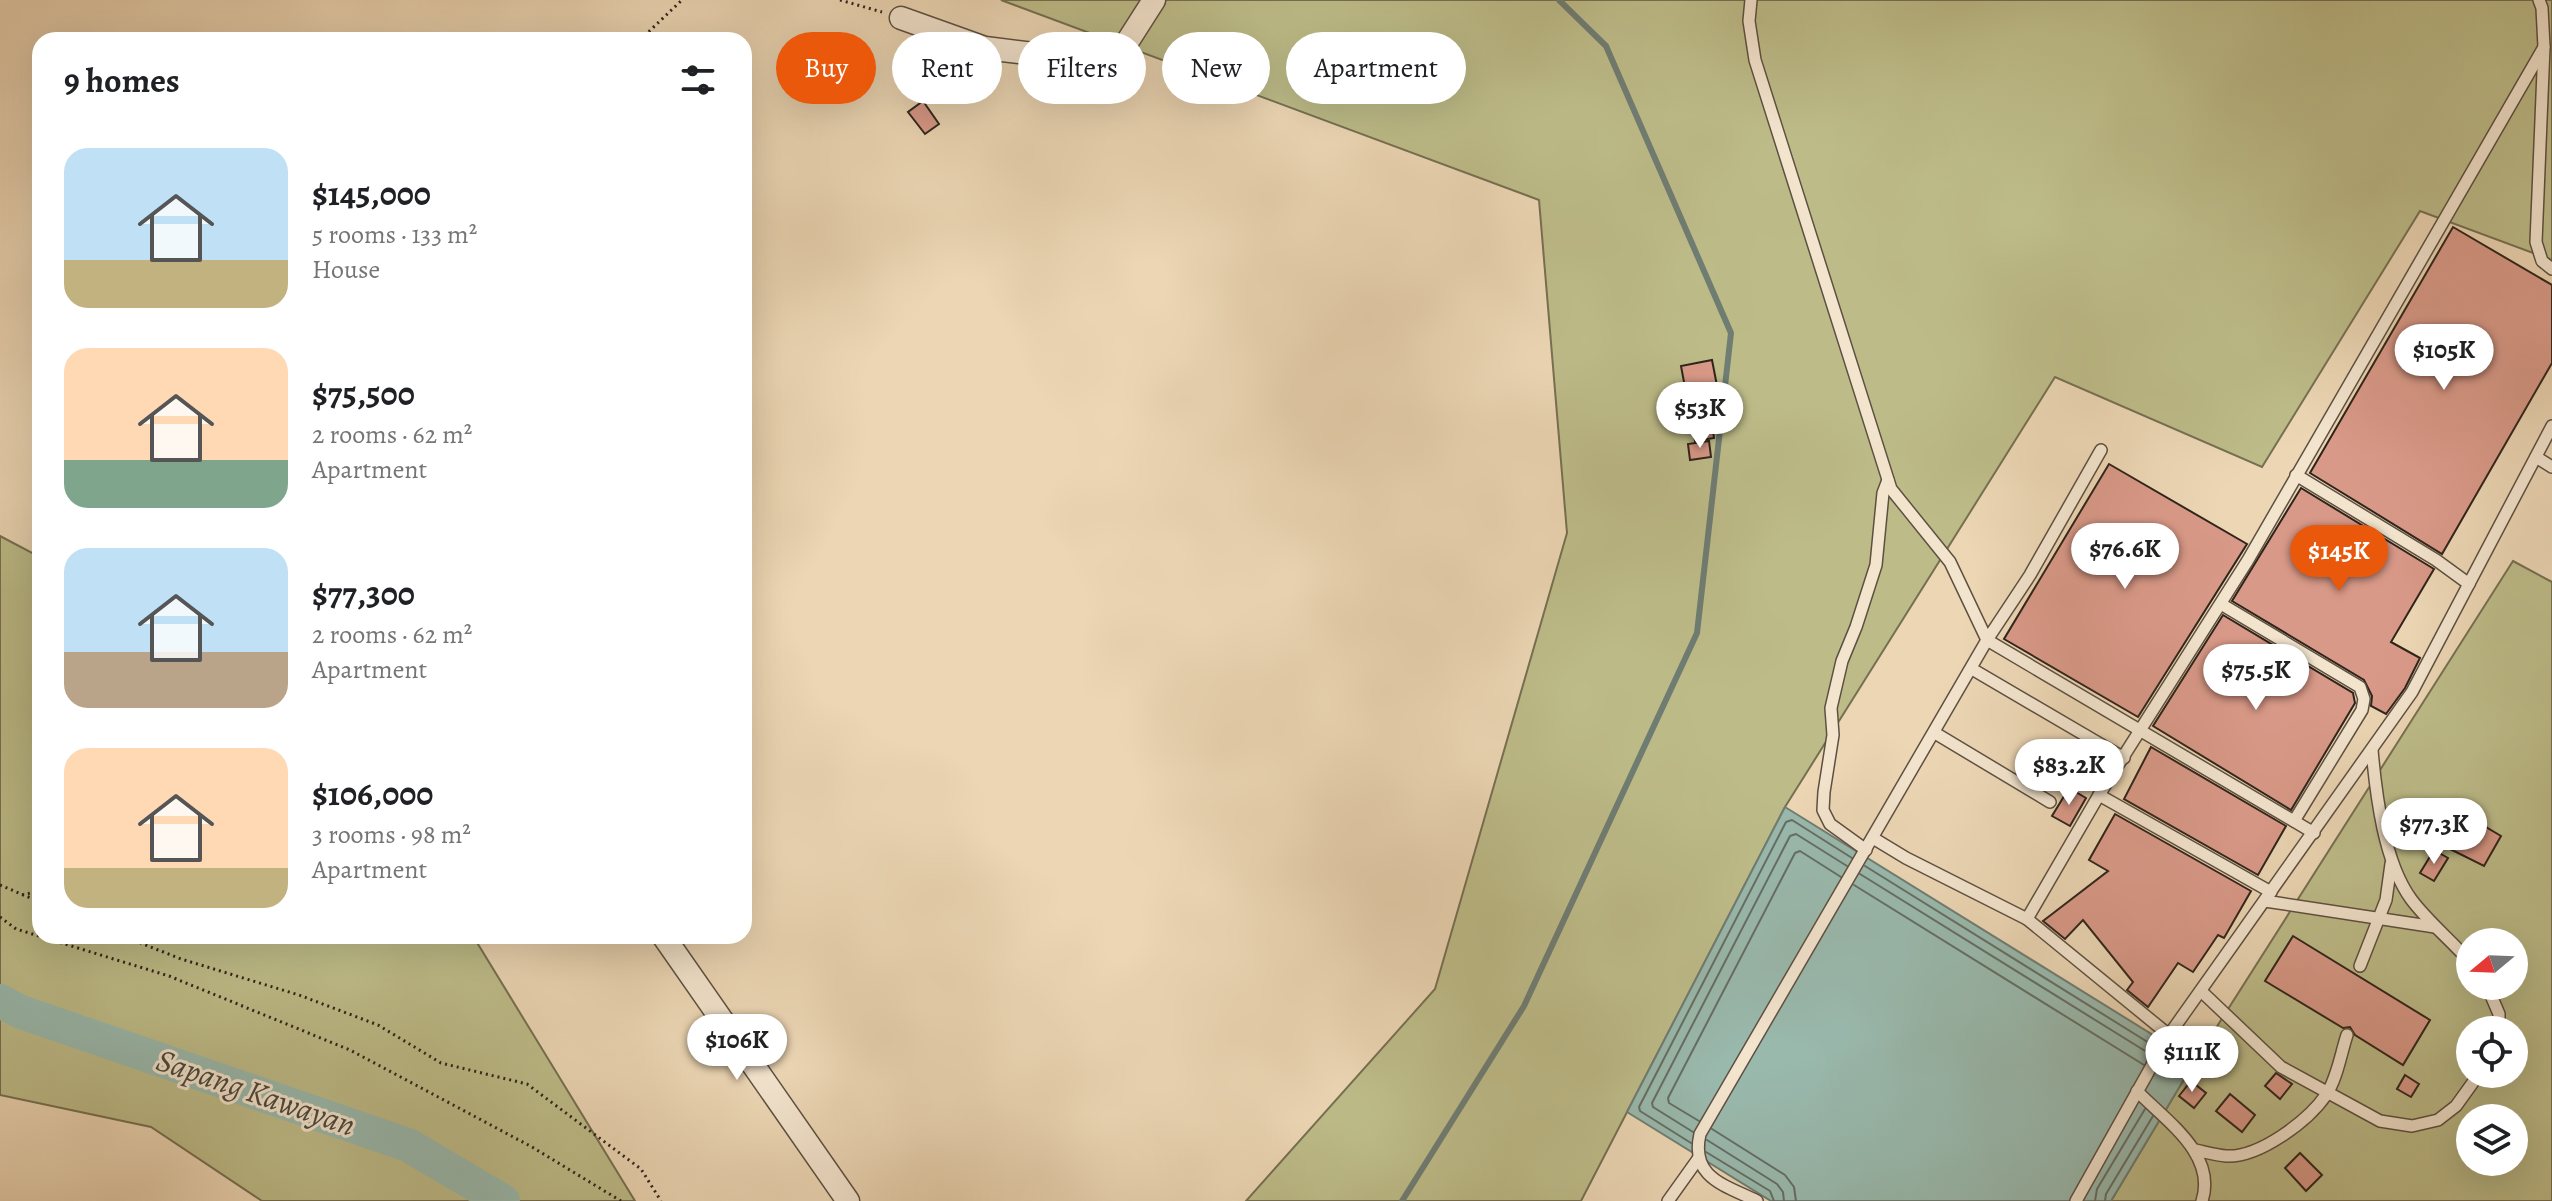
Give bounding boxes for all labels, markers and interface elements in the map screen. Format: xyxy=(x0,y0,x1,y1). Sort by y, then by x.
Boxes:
chip: Buy xyxy=(776,32,876,104)
chip: Rent xyxy=(892,32,1002,104)
chip: Filters xyxy=(1018,32,1146,104)
chip: New xyxy=(1162,32,1270,104)
chip: Apartment xyxy=(1286,32,1466,104)
text: 9 homes xyxy=(64,57,180,104)
icon: filters xyxy=(676,58,720,102)
text: $145,000 xyxy=(312,170,431,217)
icon: home xyxy=(128,180,224,276)
text: 5 rooms · 133 m² xyxy=(312,217,477,252)
text: House xyxy=(312,252,380,287)
pin: $105K xyxy=(2388,324,2500,392)
text: $105K xyxy=(2413,332,2475,367)
text: $75,500 xyxy=(312,370,415,417)
icon: home xyxy=(128,380,224,476)
pin: $53K xyxy=(1653,382,1747,450)
text: $53K xyxy=(1674,390,1726,425)
text: 2 rooms · 62 m² xyxy=(312,417,472,452)
text: Apartment xyxy=(312,452,427,487)
pin: $76.6K xyxy=(2060,523,2190,591)
pin: $145K xyxy=(2283,525,2395,593)
text: $76.6K xyxy=(2089,531,2161,566)
text: $145K xyxy=(2308,533,2370,568)
text: $77,300 xyxy=(312,570,415,617)
icon: home xyxy=(128,580,224,676)
text: 2 rooms · 62 m² xyxy=(312,617,472,652)
pin: $75.5K xyxy=(2191,644,2321,712)
text: Apartment xyxy=(312,652,427,687)
text: $75.5K xyxy=(2221,652,2291,687)
pin: $83.2K xyxy=(2004,739,2134,807)
text: $83.2K xyxy=(2033,747,2105,782)
text: $106,000 xyxy=(312,770,433,817)
icon: home xyxy=(128,780,224,876)
pin: $77.3K xyxy=(2369,798,2499,866)
text: $77.3K xyxy=(2399,806,2469,841)
text: 3 rooms · 98 m² xyxy=(312,817,471,852)
text: Apartment xyxy=(312,852,427,887)
north arrow xyxy=(2456,928,2528,1000)
map controls xyxy=(2456,928,2528,1176)
pin: $106K xyxy=(681,1014,793,1082)
button: locate xyxy=(2456,1016,2528,1088)
text: $106K xyxy=(705,1022,769,1057)
pin: $111K xyxy=(2136,1026,2248,1094)
text: $111K xyxy=(2163,1034,2221,1069)
water label: Sapang Kawayan xyxy=(151,1037,361,1147)
button: layers xyxy=(2456,1104,2528,1176)

